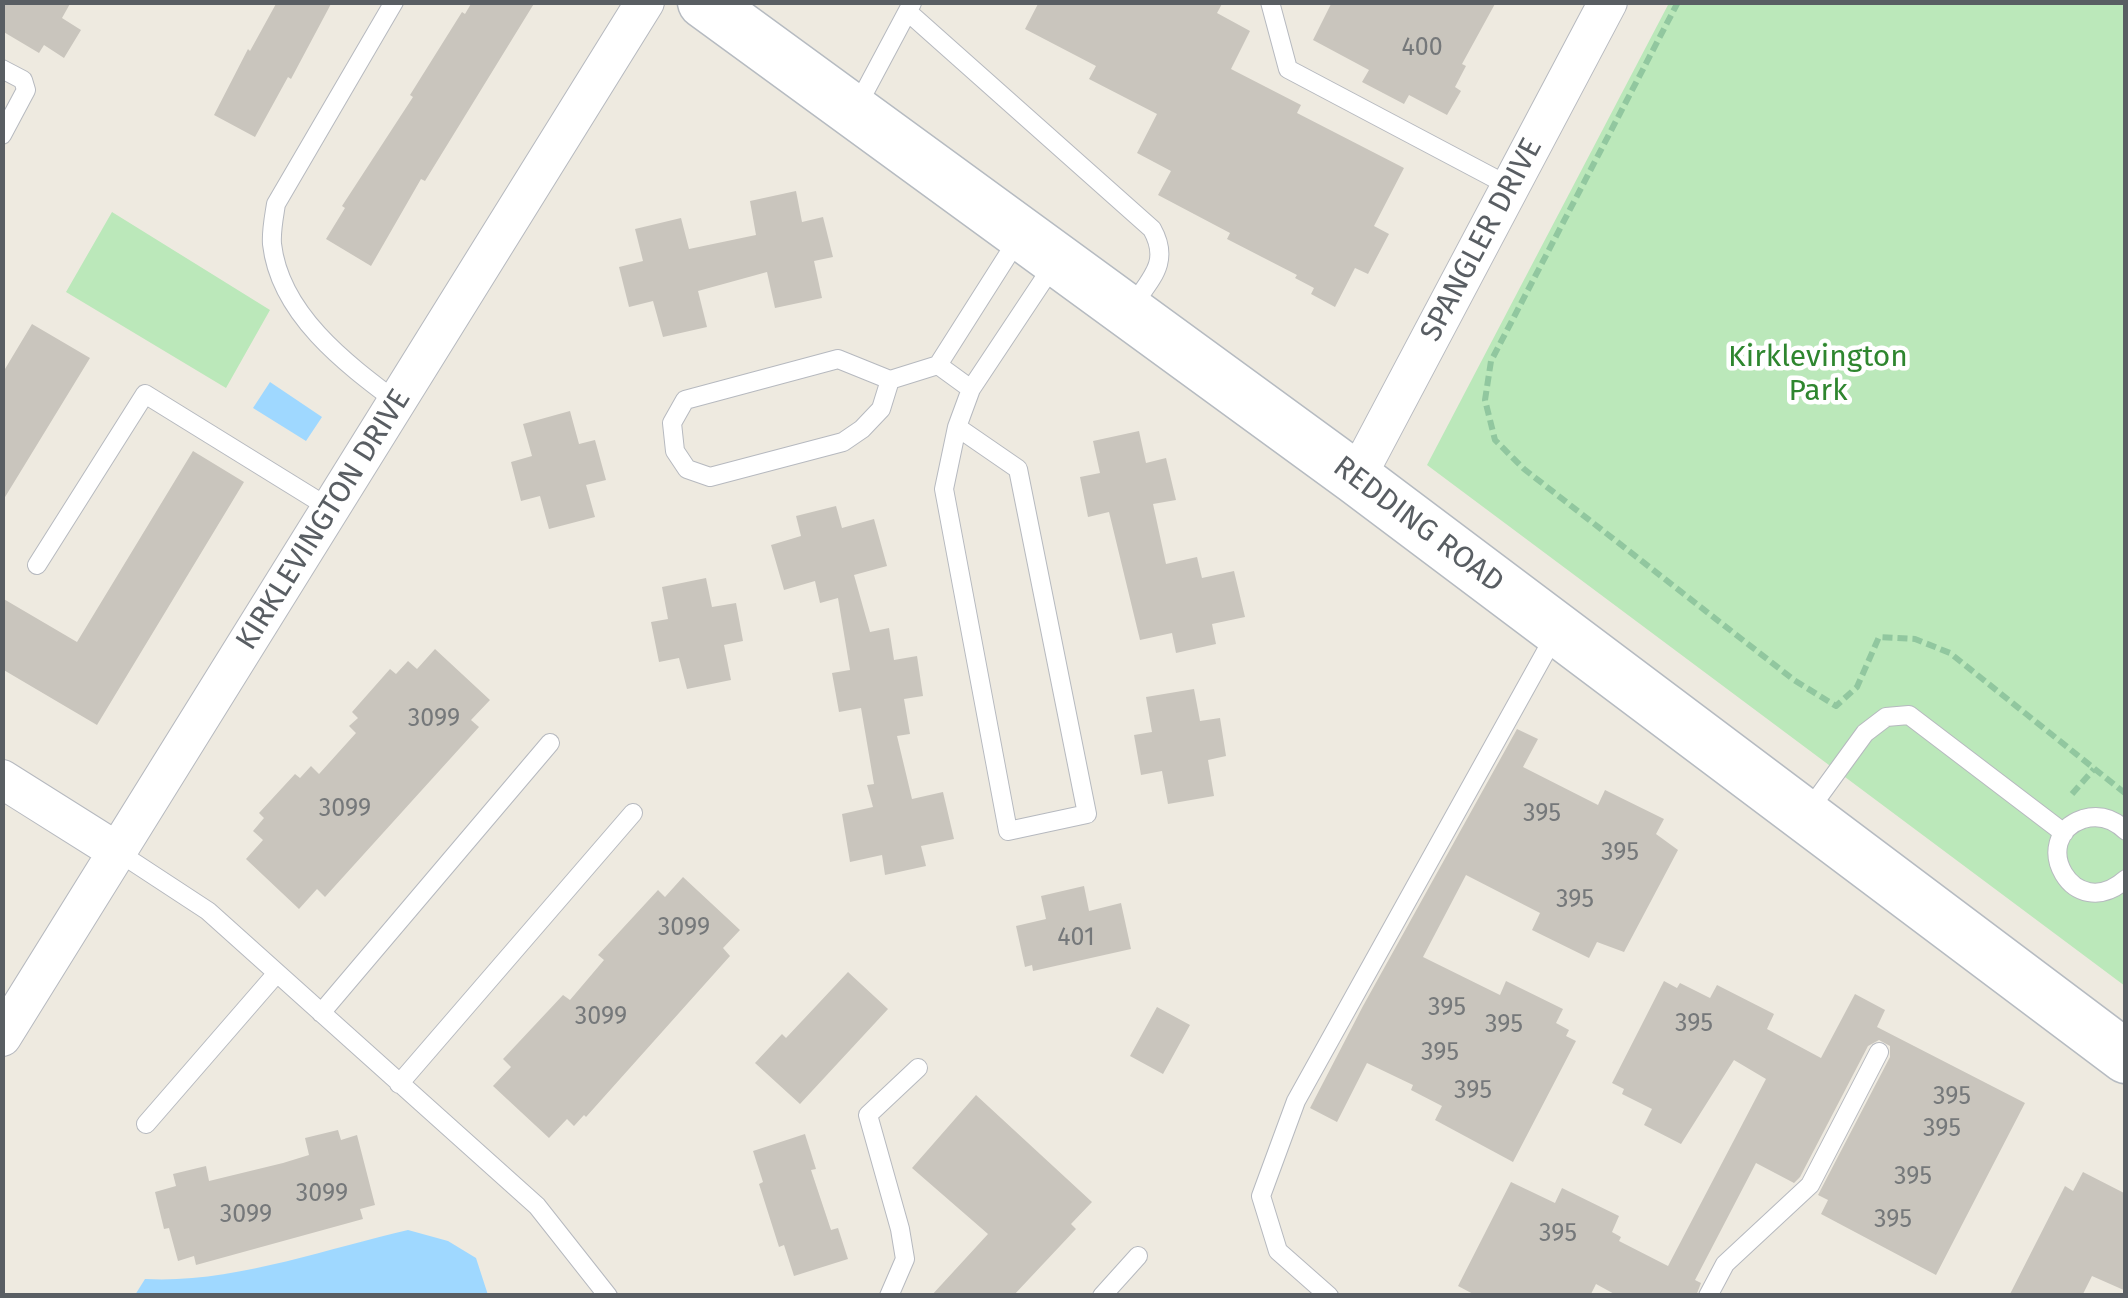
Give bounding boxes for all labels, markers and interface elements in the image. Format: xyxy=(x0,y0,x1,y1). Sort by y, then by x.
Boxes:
house number: 400 xyxy=(1401,33,1443,63)
street label: SPANGLER DRIVE xyxy=(1413,132,1551,348)
park label: Kirklevington Park xyxy=(1728,340,1908,410)
street label: KIRKLEVINGTON DRIVE xyxy=(229,383,419,657)
street label: REDDING ROAD xyxy=(1326,449,1510,601)
house number: 3099 xyxy=(408,704,460,734)
house number: 3099 xyxy=(319,794,371,824)
house number: 395 xyxy=(1523,799,1561,829)
house number: 395 xyxy=(1601,838,1639,868)
house number: 395 xyxy=(1556,885,1594,915)
house number: 3099 xyxy=(658,913,710,943)
house number: 401 xyxy=(1057,923,1095,953)
house number: 395 xyxy=(1428,993,1466,1023)
house number: 3099 xyxy=(575,1002,627,1032)
house number: 395 xyxy=(1675,1009,1713,1039)
house number: 395 xyxy=(1485,1010,1523,1040)
house number: 395 xyxy=(1421,1038,1459,1068)
house number: 395 xyxy=(1454,1076,1492,1106)
house number: 395 xyxy=(1933,1082,1971,1112)
house number: 395 xyxy=(1923,1114,1961,1144)
house number: 395 xyxy=(1894,1162,1932,1192)
house number: 3099 xyxy=(296,1179,348,1209)
house number: 3099 xyxy=(220,1200,272,1230)
house number: 395 xyxy=(1874,1205,1912,1235)
house number: 395 xyxy=(1539,1219,1577,1249)

